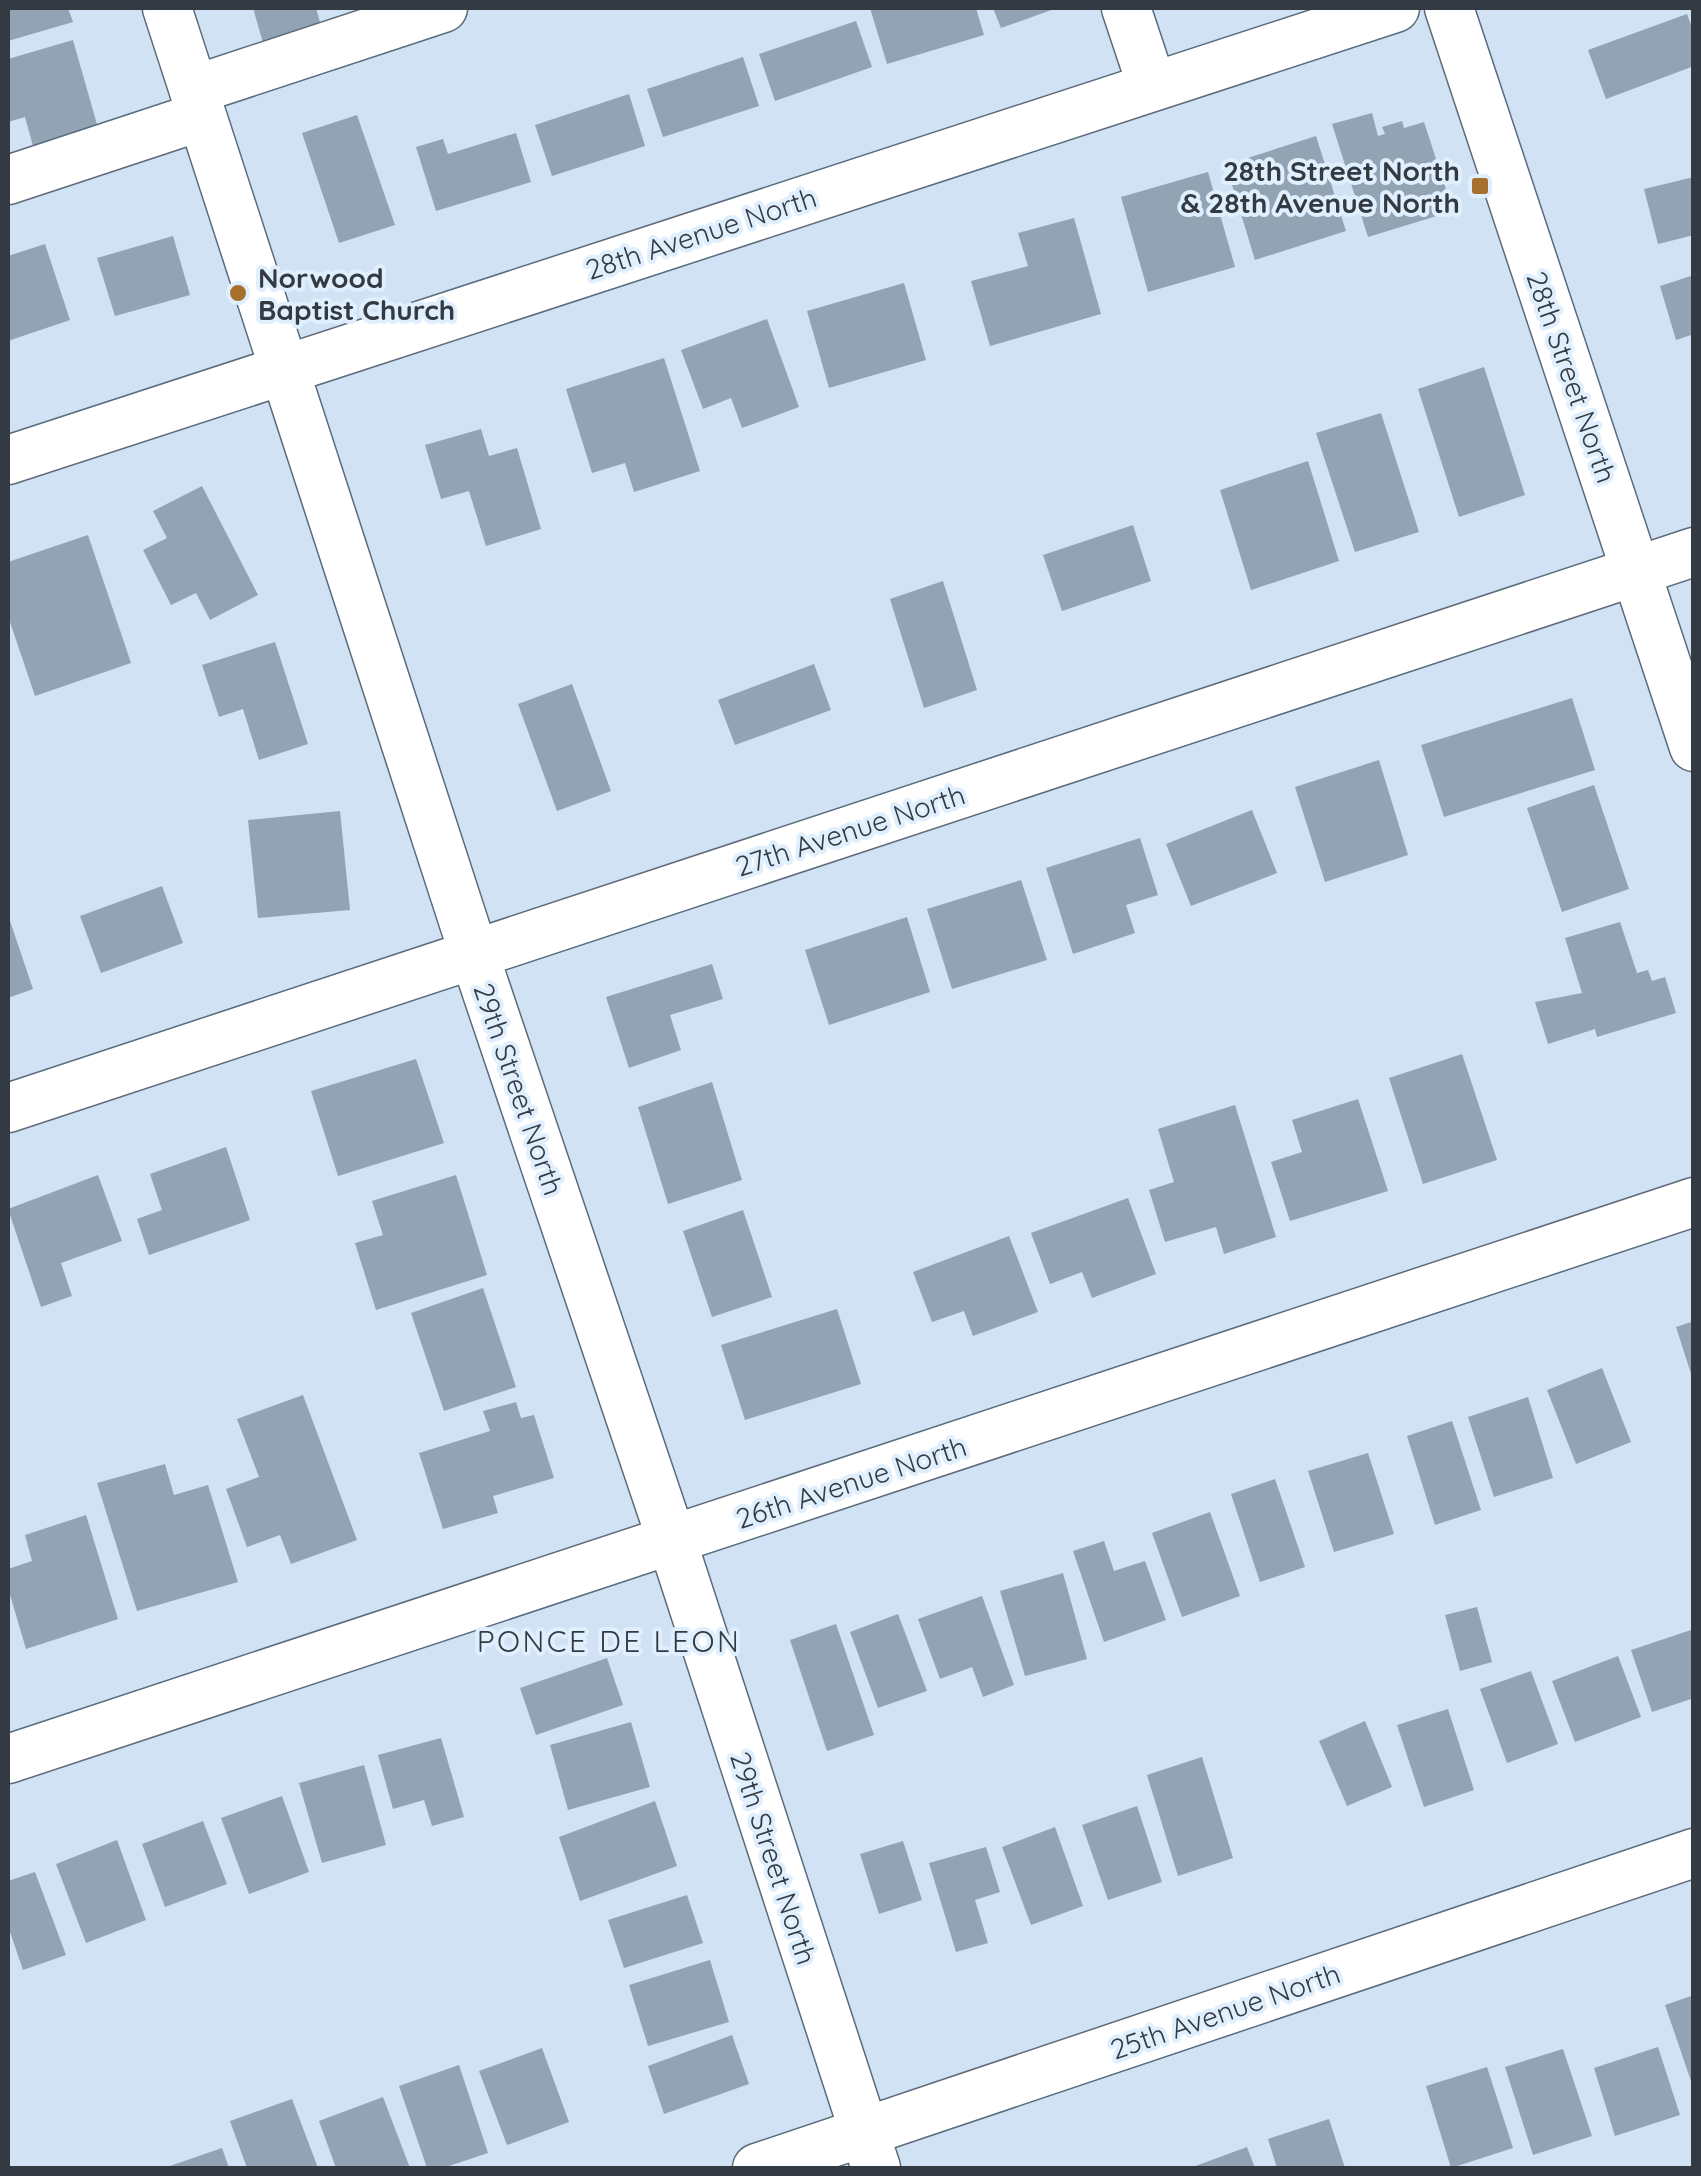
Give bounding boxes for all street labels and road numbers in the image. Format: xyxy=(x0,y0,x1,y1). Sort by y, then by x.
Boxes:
street label: 28th Avenue North xyxy=(581,179,821,287)
street label: 28th Street North xyxy=(1519,267,1625,487)
street label: 27th Avenue North xyxy=(731,776,969,884)
street label: 29th Street North xyxy=(466,978,572,1200)
street label: 26th Avenue North xyxy=(731,1428,971,1536)
street label: 29th Street North xyxy=(723,1747,825,1969)
street label: 25th Avenue North xyxy=(1106,1955,1344,2067)

